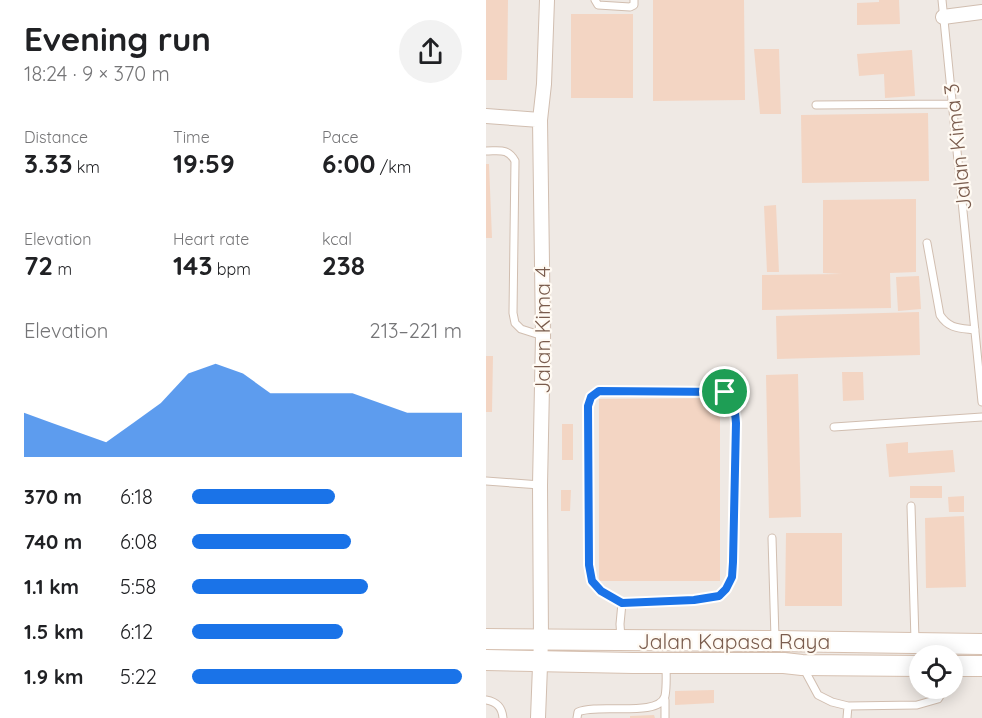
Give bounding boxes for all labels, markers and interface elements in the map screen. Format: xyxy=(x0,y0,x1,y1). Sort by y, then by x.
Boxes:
text: Evening run xyxy=(24,18,211,59)
button: share xyxy=(399,20,462,83)
text: 18:24 · 9 × 370 m xyxy=(24,61,170,86)
street label: Jalan Kima 3 xyxy=(937,82,977,212)
text: Distance xyxy=(24,127,88,147)
text: Time xyxy=(173,127,210,147)
text: Pace xyxy=(322,127,358,147)
text: 3.33 xyxy=(24,147,72,180)
text: 19:59 xyxy=(173,147,235,180)
text: 6:00 xyxy=(322,147,375,180)
text: km xyxy=(72,157,100,177)
text: /km xyxy=(375,157,411,177)
text: Elevation xyxy=(24,229,91,249)
text: Heart rate xyxy=(173,229,249,249)
text: kcal xyxy=(322,229,352,249)
text: 72 xyxy=(24,249,53,282)
text: 143 xyxy=(173,249,212,282)
text: 238 xyxy=(322,249,365,282)
text: m xyxy=(53,259,72,279)
text: bpm xyxy=(212,259,251,279)
street label: Jalan Kima 4 xyxy=(529,266,555,394)
text: Elevation xyxy=(24,318,108,343)
text: 213–221 m xyxy=(370,318,462,343)
pin xyxy=(699,366,750,417)
icon: arrive xyxy=(708,375,741,408)
text: 370 m xyxy=(24,484,82,509)
text: 6:18 xyxy=(120,484,153,509)
text: 740 m xyxy=(24,529,82,554)
text: 6:08 xyxy=(120,529,157,554)
text: 1.1 km xyxy=(24,574,79,599)
text: 5:58 xyxy=(120,574,156,599)
text: 1.5 km xyxy=(24,619,84,644)
text: 6:12 xyxy=(120,619,153,644)
street label: Jalan Kapasa Raya xyxy=(638,628,830,654)
map controls xyxy=(909,645,963,699)
button: locate xyxy=(909,645,963,699)
text: 1.9 km xyxy=(24,664,84,689)
text: 5:22 xyxy=(120,664,157,689)

